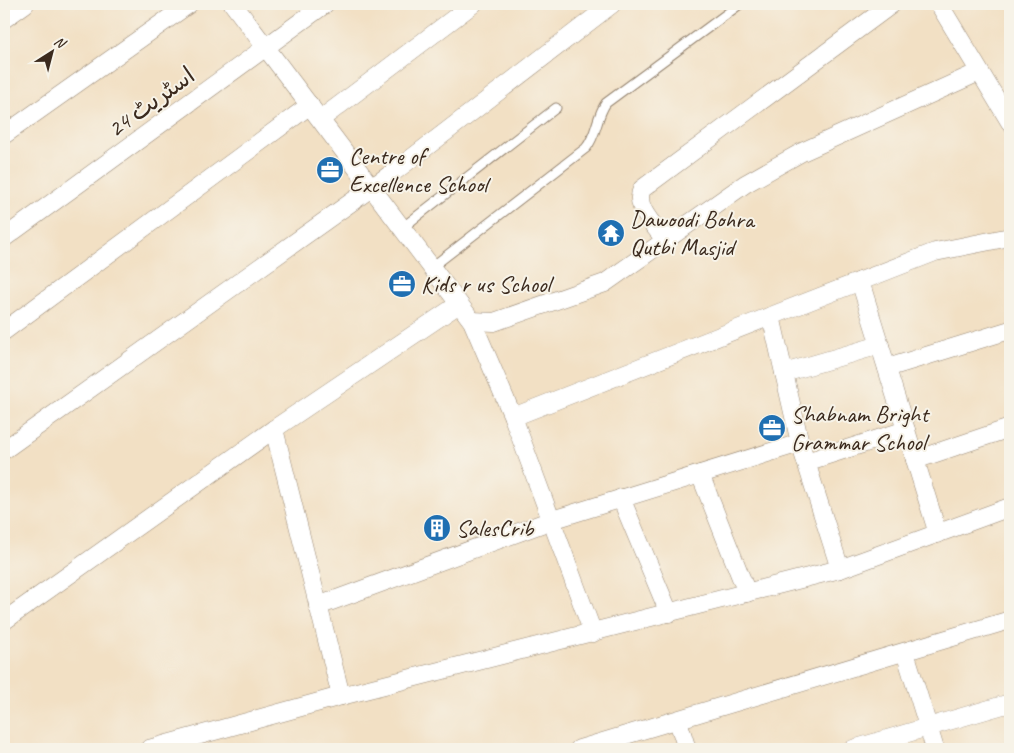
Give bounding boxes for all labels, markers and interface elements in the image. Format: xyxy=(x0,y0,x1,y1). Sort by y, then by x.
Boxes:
north arrow xyxy=(28,28,78,78)
text: N xyxy=(51,32,70,53)
street label: اسٹریٹ 24 xyxy=(101,60,201,144)
place label: Centre of Excellence School xyxy=(349,141,491,199)
office icon: Centre of Excellence School xyxy=(315,155,345,185)
place label: Dawoodi Bohra Qutbi Masjid xyxy=(630,204,756,262)
temple icon: Dawoodi Bohra Qutbi Masjid xyxy=(596,218,626,248)
office icon: Kids r us School xyxy=(387,269,417,299)
place label: Kids r us School xyxy=(421,269,554,299)
place label: Shabnam Bright Grammar School xyxy=(791,399,930,457)
office icon: Shabnam Bright Grammar School xyxy=(757,413,787,443)
building icon: SalesCrib xyxy=(422,513,452,543)
place label: SalesCrib xyxy=(456,513,535,543)

